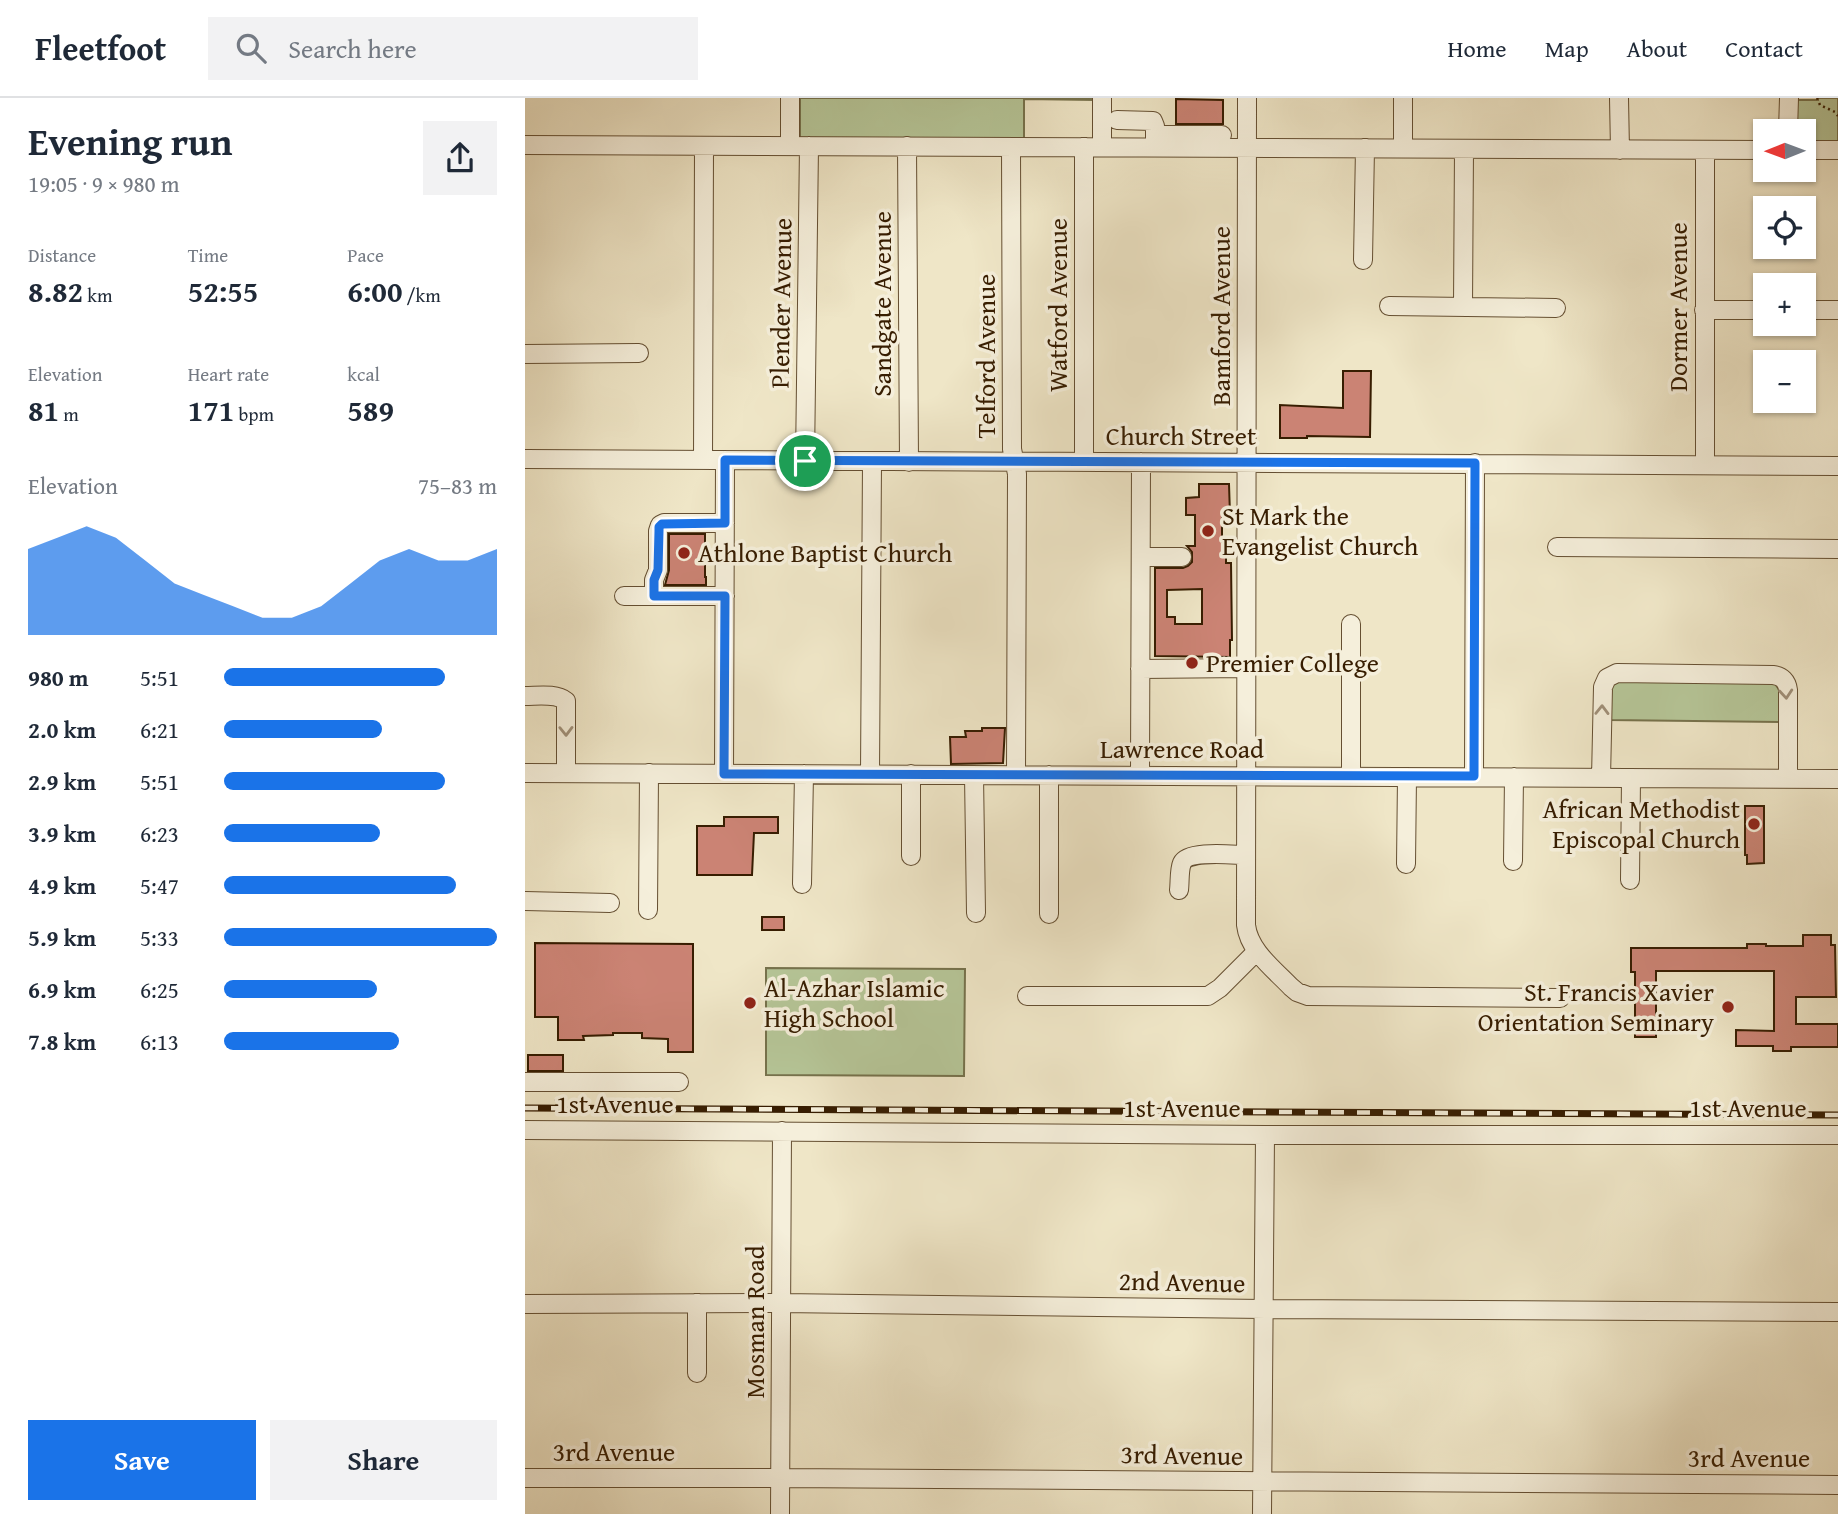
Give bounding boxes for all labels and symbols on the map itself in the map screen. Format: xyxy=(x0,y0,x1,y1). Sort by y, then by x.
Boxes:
north arrow xyxy=(1753,119,1817,182)
street label: Sandgate Avenue xyxy=(862,211,901,397)
street label: Plender Avenue xyxy=(760,217,801,389)
street label: Watford Avenue xyxy=(1038,218,1077,392)
street label: Dormer Avenue xyxy=(1658,222,1697,392)
street label: Bamford Avenue xyxy=(1201,226,1240,406)
street label: Telford Avenue xyxy=(966,274,1005,438)
street label: Church Street xyxy=(1106,416,1256,455)
pin xyxy=(775,431,835,491)
place label: St Mark the Evangelist Church xyxy=(1222,496,1419,565)
marker: St Mark the Evangelist Church xyxy=(1200,523,1216,539)
place label: Athlone Baptist Church xyxy=(698,533,953,572)
marker: Athlone Baptist Church xyxy=(676,545,692,561)
place label: Premier College xyxy=(1206,643,1379,682)
marker: Premier College xyxy=(1184,655,1200,671)
one-way arrow xyxy=(1779,688,1794,700)
one-way arrow xyxy=(1594,704,1610,714)
one-way arrow xyxy=(558,727,574,737)
street label: Lawrence Road xyxy=(1100,729,1264,768)
place label: African Methodist Episcopal Church xyxy=(1542,789,1740,858)
marker: African Methodist Episcopal Church xyxy=(1746,816,1762,832)
place label: Al-Azhar Islamic High School xyxy=(764,968,944,1037)
place label: St. Francis Xavier Orientation Seminary xyxy=(1478,972,1714,1041)
marker: Al-Azhar Islamic High School xyxy=(742,995,758,1011)
marker: St. Francis Xavier Orientation Seminary xyxy=(1720,999,1736,1015)
street label: 1st Avenue xyxy=(556,1084,674,1123)
street label: 1st Avenue xyxy=(1123,1088,1241,1127)
street label: 1st Avenue xyxy=(1689,1088,1807,1127)
street label: Mosman Road xyxy=(735,1245,774,1399)
street label: 2nd Avenue xyxy=(1118,1261,1246,1302)
street label: 3rd Avenue xyxy=(553,1432,675,1471)
street label: 3rd Avenue xyxy=(1120,1434,1244,1475)
street label: 3rd Avenue xyxy=(1688,1438,1810,1477)

